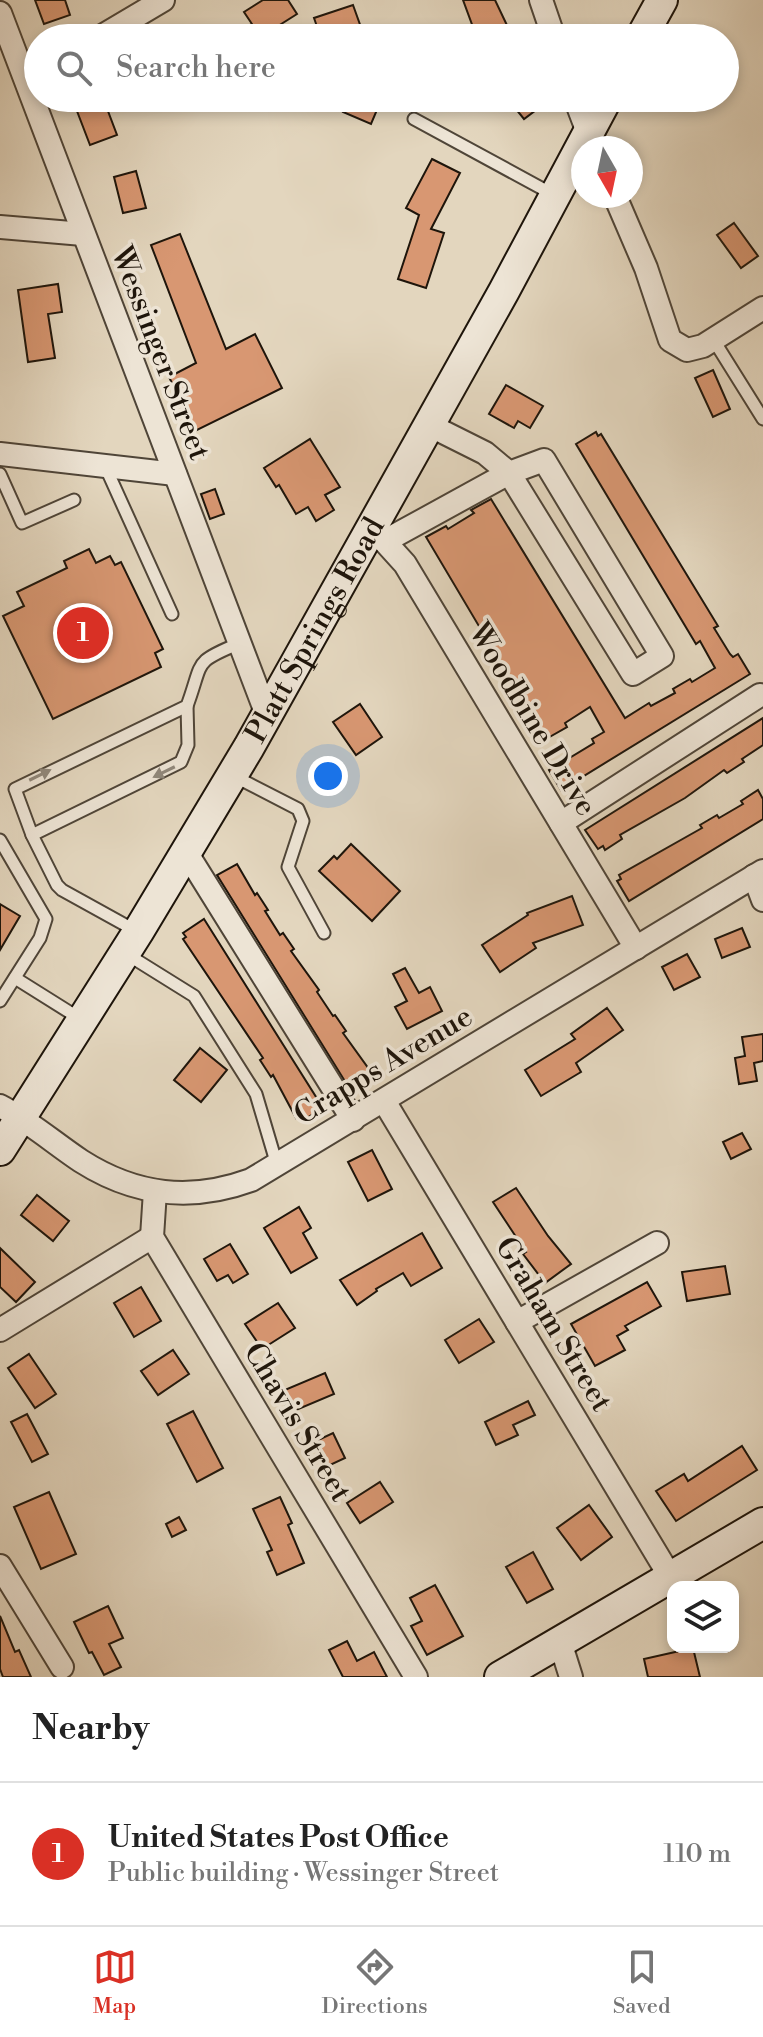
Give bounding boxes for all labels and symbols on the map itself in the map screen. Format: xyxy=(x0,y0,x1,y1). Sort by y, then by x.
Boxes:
north arrow xyxy=(571,136,643,208)
street label: Wessinger Street xyxy=(102,240,218,466)
street label: Platt Springs Road xyxy=(237,511,394,750)
pin: 1 xyxy=(57,603,109,663)
street label: Woodbine Drive xyxy=(459,615,605,823)
your location xyxy=(308,756,348,796)
one-way arrow xyxy=(152,765,175,779)
one-way arrow xyxy=(28,768,52,782)
street label: Crapps Avenue xyxy=(287,998,480,1134)
street label: Graham Street xyxy=(486,1230,620,1419)
street label: Chavis Street xyxy=(235,1336,360,1509)

